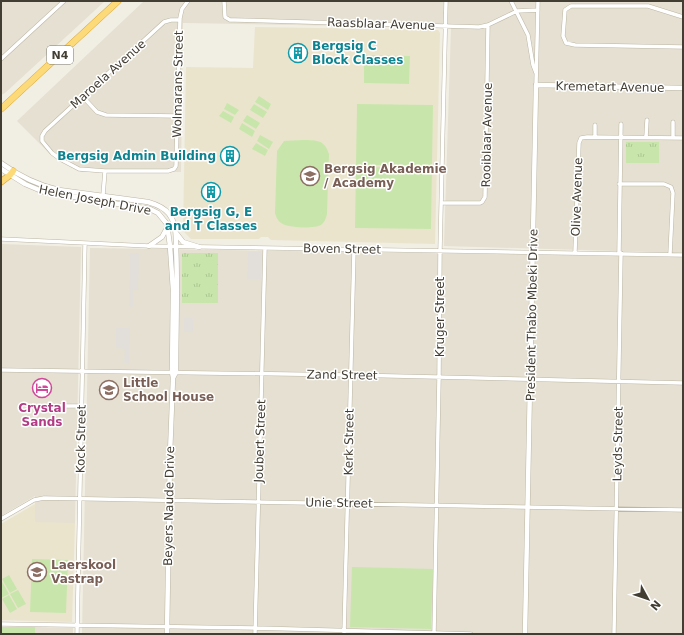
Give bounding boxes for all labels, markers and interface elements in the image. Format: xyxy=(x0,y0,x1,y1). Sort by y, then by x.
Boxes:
street label: Raasblaar Avenue xyxy=(327,15,435,33)
street label: Wolmarans Street xyxy=(170,30,186,138)
street label: Maroela Avenue xyxy=(68,37,148,111)
place label: Bergsig C Block Classes xyxy=(312,39,403,67)
building icon: Bergsig C Block Classes xyxy=(287,42,309,64)
road number: N4 xyxy=(47,46,73,64)
street label: Kremetart Avenue xyxy=(555,79,665,95)
street label: Rooiblaar Avenue xyxy=(479,82,495,188)
building icon: Bergsig Admin Building xyxy=(219,145,241,167)
place label: Bergsig Admin Building xyxy=(57,149,216,163)
street label: Olive Avenue xyxy=(569,157,585,237)
place label: Bergsig Akademie / Academy xyxy=(324,162,447,190)
school or university icon: Bergsig Akademie / Academy xyxy=(299,165,321,187)
building icon: Bergsig G, E and T Classes xyxy=(200,181,222,203)
street label: Helen Joseph Drive xyxy=(38,182,152,218)
place label: Bergsig G, E and T Classes xyxy=(165,205,257,233)
street label: President Thabo Mbeki Drive xyxy=(523,229,541,401)
street label: Boven Street xyxy=(303,241,381,257)
street label: Kruger Street xyxy=(433,276,447,357)
street label: Zand Street xyxy=(306,367,378,383)
place label: Little School House xyxy=(123,376,214,404)
hotel icon: Crystal Sands xyxy=(31,377,53,399)
school or university icon: Little School House xyxy=(98,379,120,401)
street label: Joubert Street xyxy=(252,399,268,484)
place label: Crystal Sands xyxy=(18,401,66,429)
street label: Kock Street xyxy=(73,404,89,473)
street label: Leyds Street xyxy=(610,406,626,482)
street label: Kerk Street xyxy=(341,408,357,476)
street label: Beyers Naude Drive xyxy=(161,446,177,566)
street label: Unie Street xyxy=(305,495,373,511)
place label: Laerskool Vastrap xyxy=(51,558,116,586)
school or university icon: Laerskool Vastrap xyxy=(26,561,48,583)
north arrow xyxy=(628,579,668,619)
text: N xyxy=(647,597,663,613)

